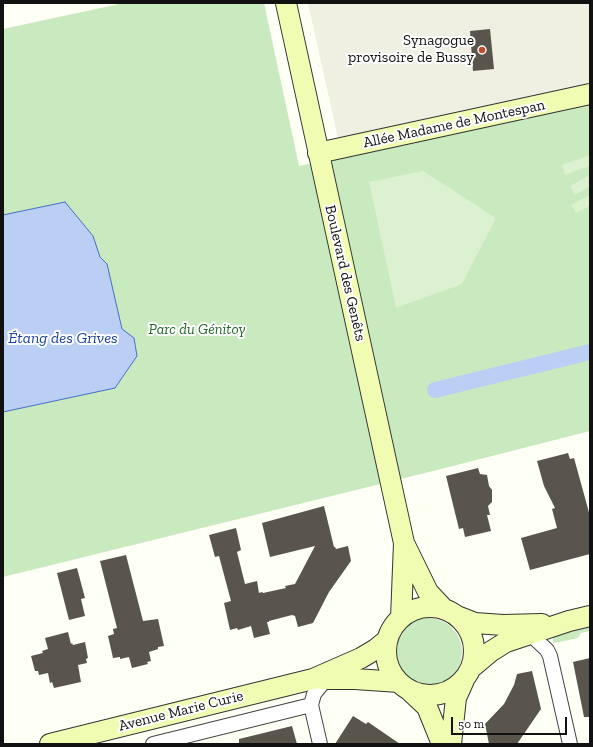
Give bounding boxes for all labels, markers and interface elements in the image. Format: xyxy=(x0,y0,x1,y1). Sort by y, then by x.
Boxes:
place label: Synagogue provisoire de Bussy xyxy=(348,32,474,67)
marker: Synagogue provisoire de Bussy xyxy=(477,45,487,55)
street label: Allée Madame de Montespan xyxy=(361,96,547,152)
street label: Boulevard des Genêts xyxy=(321,203,369,343)
park label: Parc du Génitoy xyxy=(148,321,246,339)
water label: Étang des Grives xyxy=(8,328,118,348)
street label: Avenue Marie Curie xyxy=(117,687,245,735)
scale bar xyxy=(453,709,569,735)
text: 50 m xyxy=(458,717,484,731)

